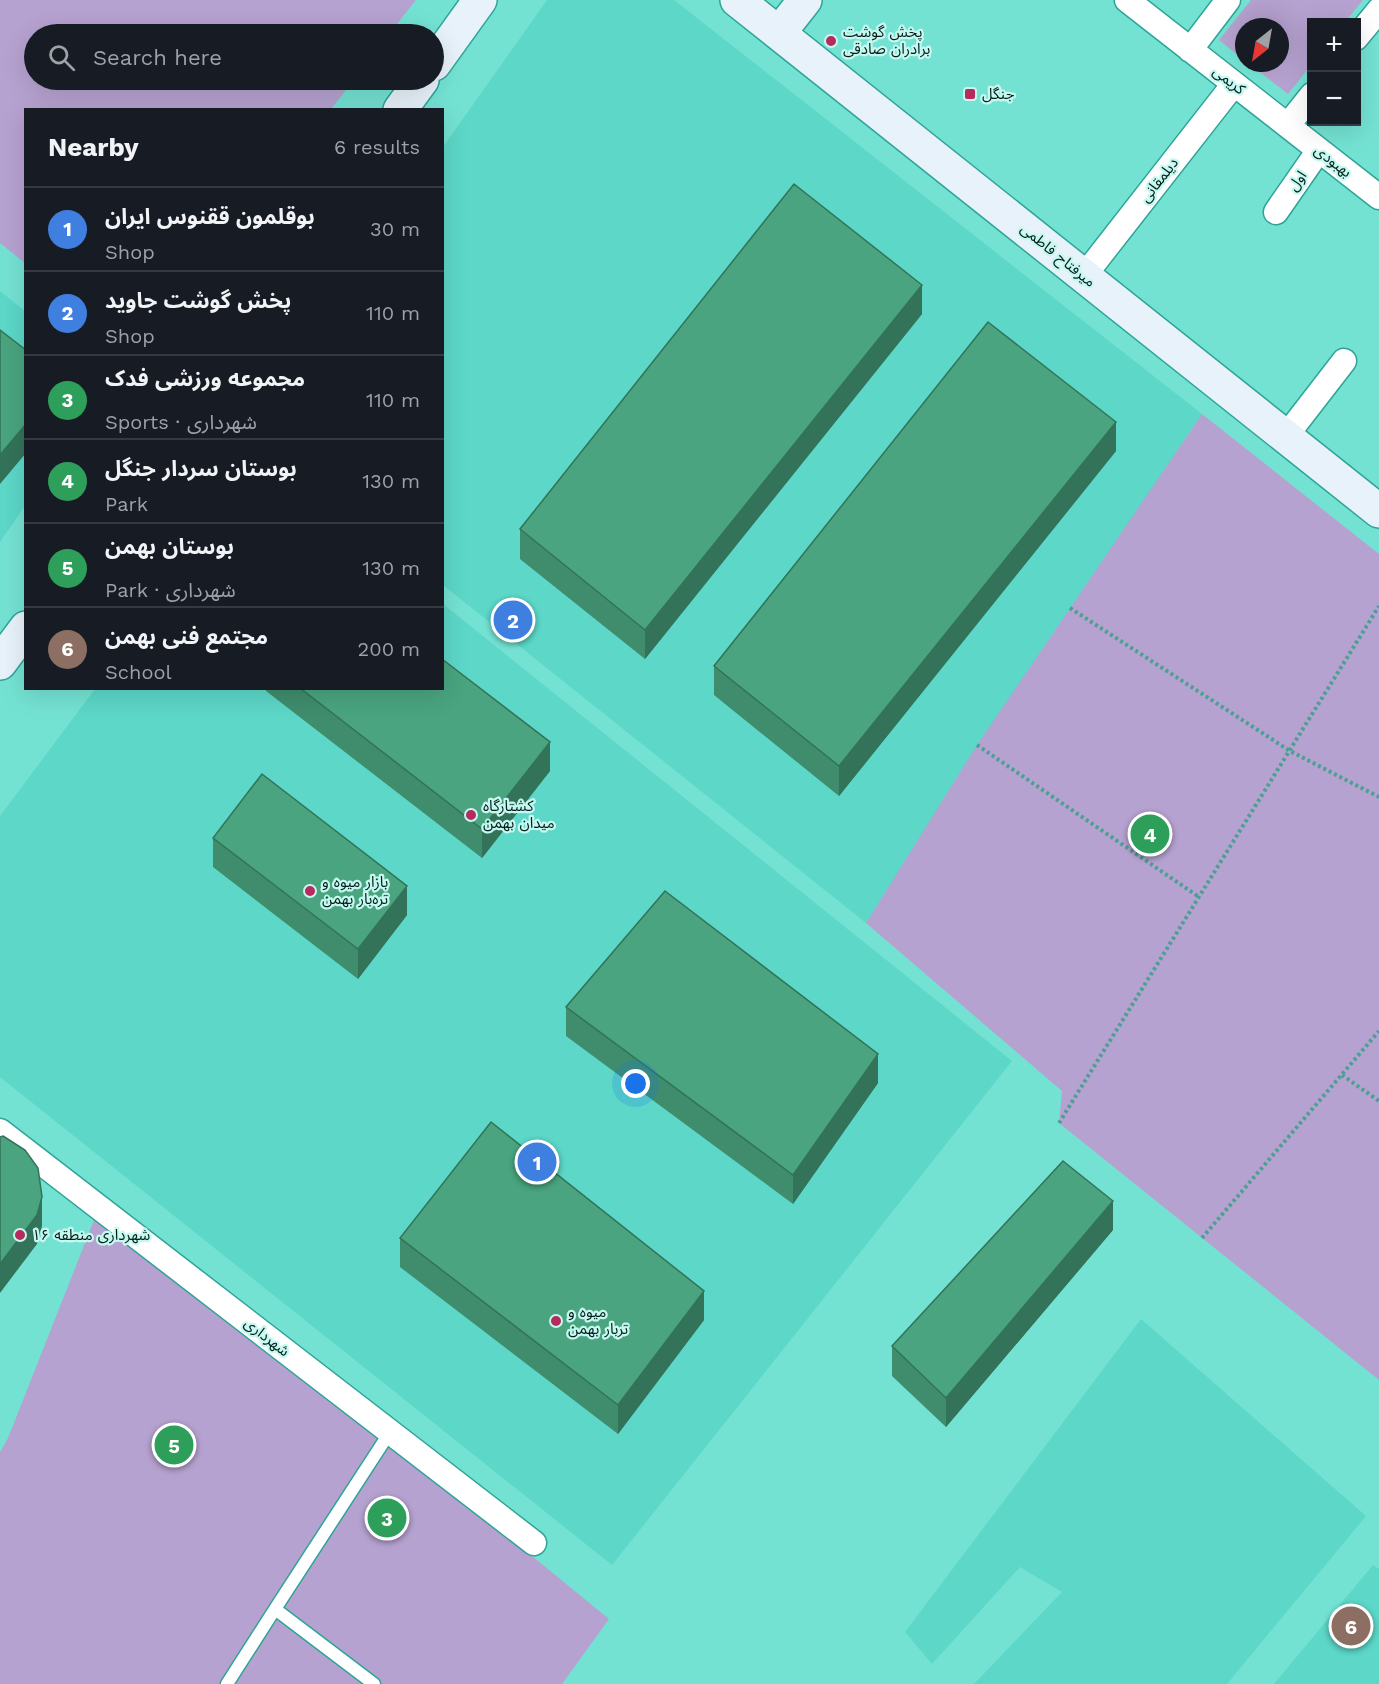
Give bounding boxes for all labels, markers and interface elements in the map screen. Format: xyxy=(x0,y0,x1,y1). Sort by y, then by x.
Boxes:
north arrow xyxy=(1235,18,1289,72)
map controls xyxy=(1307,18,1361,126)
button: + xyxy=(1307,18,1361,72)
place label: پخش گوشت برادران صادقی xyxy=(843,23,930,58)
search box xyxy=(24,24,444,90)
marker: پخش گوشت برادران صادقی xyxy=(824,34,838,48)
icon: search xyxy=(45,41,78,74)
text: Search here xyxy=(93,45,222,70)
street label: کریمی xyxy=(1209,62,1249,99)
button: − xyxy=(1307,72,1361,126)
place label: جنگل xyxy=(982,85,1015,103)
marker: جنگل xyxy=(963,87,977,101)
text: Nearby xyxy=(48,132,139,162)
text: 6 results xyxy=(334,135,420,159)
street label: بهبودی xyxy=(1311,141,1355,181)
street label: دیلمقانی xyxy=(1136,154,1182,206)
street label: اول xyxy=(1284,167,1310,195)
text: بوقلمون ققنوس ایران xyxy=(105,204,315,229)
text: 1 xyxy=(63,217,72,241)
text: 30 m xyxy=(370,217,420,241)
street label: میرفتاح فاطمی xyxy=(1015,219,1099,293)
text: Shop xyxy=(105,240,155,264)
text: پخش گوشت جاوید xyxy=(105,288,291,313)
text: 2 xyxy=(62,301,73,325)
text: 110 m xyxy=(366,301,420,325)
text: Shop xyxy=(105,324,155,348)
text: مجموعه ورزشی فدک xyxy=(105,366,305,391)
text: 3 xyxy=(62,388,73,412)
text: 110 m xyxy=(366,388,420,412)
text: Sports · شهرداری xyxy=(105,410,257,434)
text: بوستان سردار جنگل xyxy=(105,456,297,481)
text: 4 xyxy=(61,469,74,493)
text: 130 m xyxy=(362,469,420,493)
text: Park xyxy=(105,492,148,516)
text: بوستان بهمن xyxy=(105,534,234,559)
text: 5 xyxy=(62,556,73,580)
text: 130 m xyxy=(362,556,420,580)
text: Park · شهرداری xyxy=(105,578,236,602)
pin: 2 xyxy=(494,598,532,642)
text: مجتمع فنی بهمن xyxy=(105,624,268,649)
text: 6 xyxy=(61,637,74,661)
text: 200 m xyxy=(358,637,420,661)
text: School xyxy=(105,660,172,684)
place label: کشتارگاه میدان بهمن xyxy=(483,797,555,832)
marker: کشتارگاه میدان بهمن xyxy=(464,808,478,822)
pin: 4 xyxy=(1130,812,1170,856)
place label: بازار میوه و تره‌بار بهمن xyxy=(322,873,388,908)
marker: بازار میوه و تره‌بار بهمن xyxy=(303,884,317,898)
your location xyxy=(621,1069,650,1098)
pin: 1 xyxy=(518,1140,556,1184)
place label: شهرداری منطقه ۱۶ xyxy=(32,1226,151,1244)
marker: شهرداری منطقه ۱۶ xyxy=(13,1228,27,1242)
place label: میوه و تربار بهمن xyxy=(568,1303,628,1338)
street label: شهرداری xyxy=(241,1314,293,1360)
marker: میوه و تربار بهمن xyxy=(549,1314,563,1328)
pin: 5 xyxy=(154,1422,194,1468)
pin: 3 xyxy=(368,1496,406,1540)
pin: 6 xyxy=(1332,1604,1370,1648)

